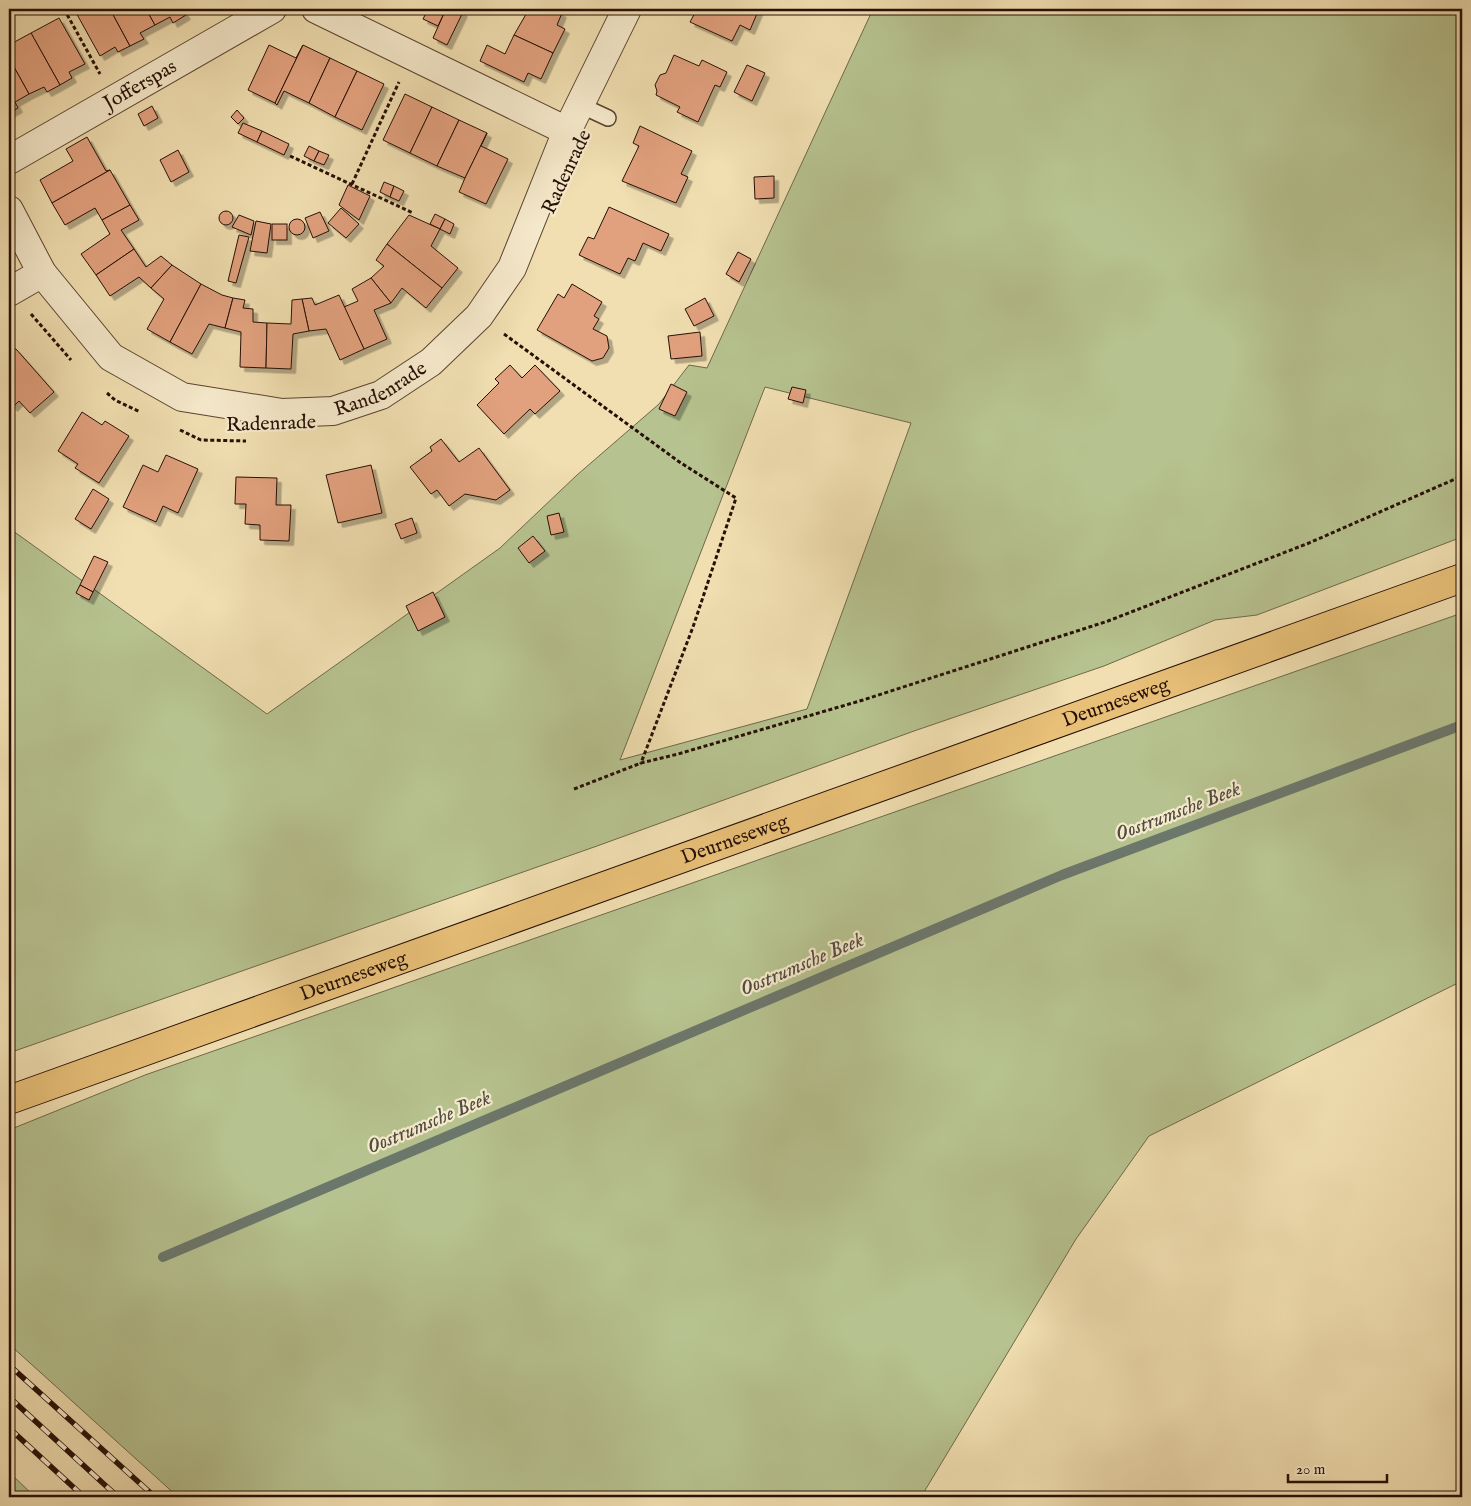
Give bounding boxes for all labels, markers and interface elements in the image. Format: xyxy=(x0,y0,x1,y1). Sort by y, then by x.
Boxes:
street label: Jofferspas xyxy=(97,54,181,117)
street label: Radenrade xyxy=(537,126,597,218)
street label: Randenrade xyxy=(331,356,431,422)
street label: Radenrade xyxy=(226,410,316,438)
street label: Deurneseweg xyxy=(1059,671,1174,733)
water label: Oostrumsche Beek xyxy=(1112,776,1245,848)
street label: Deurneseweg xyxy=(678,808,793,870)
water label: Oostrumsche Beek xyxy=(736,927,869,1003)
street label: Deurneseweg xyxy=(296,945,412,1007)
water label: Oostrumsche Beek xyxy=(363,1085,496,1161)
scale bar xyxy=(1288,1451,1387,1483)
text: 20 m xyxy=(1296,1460,1326,1479)

